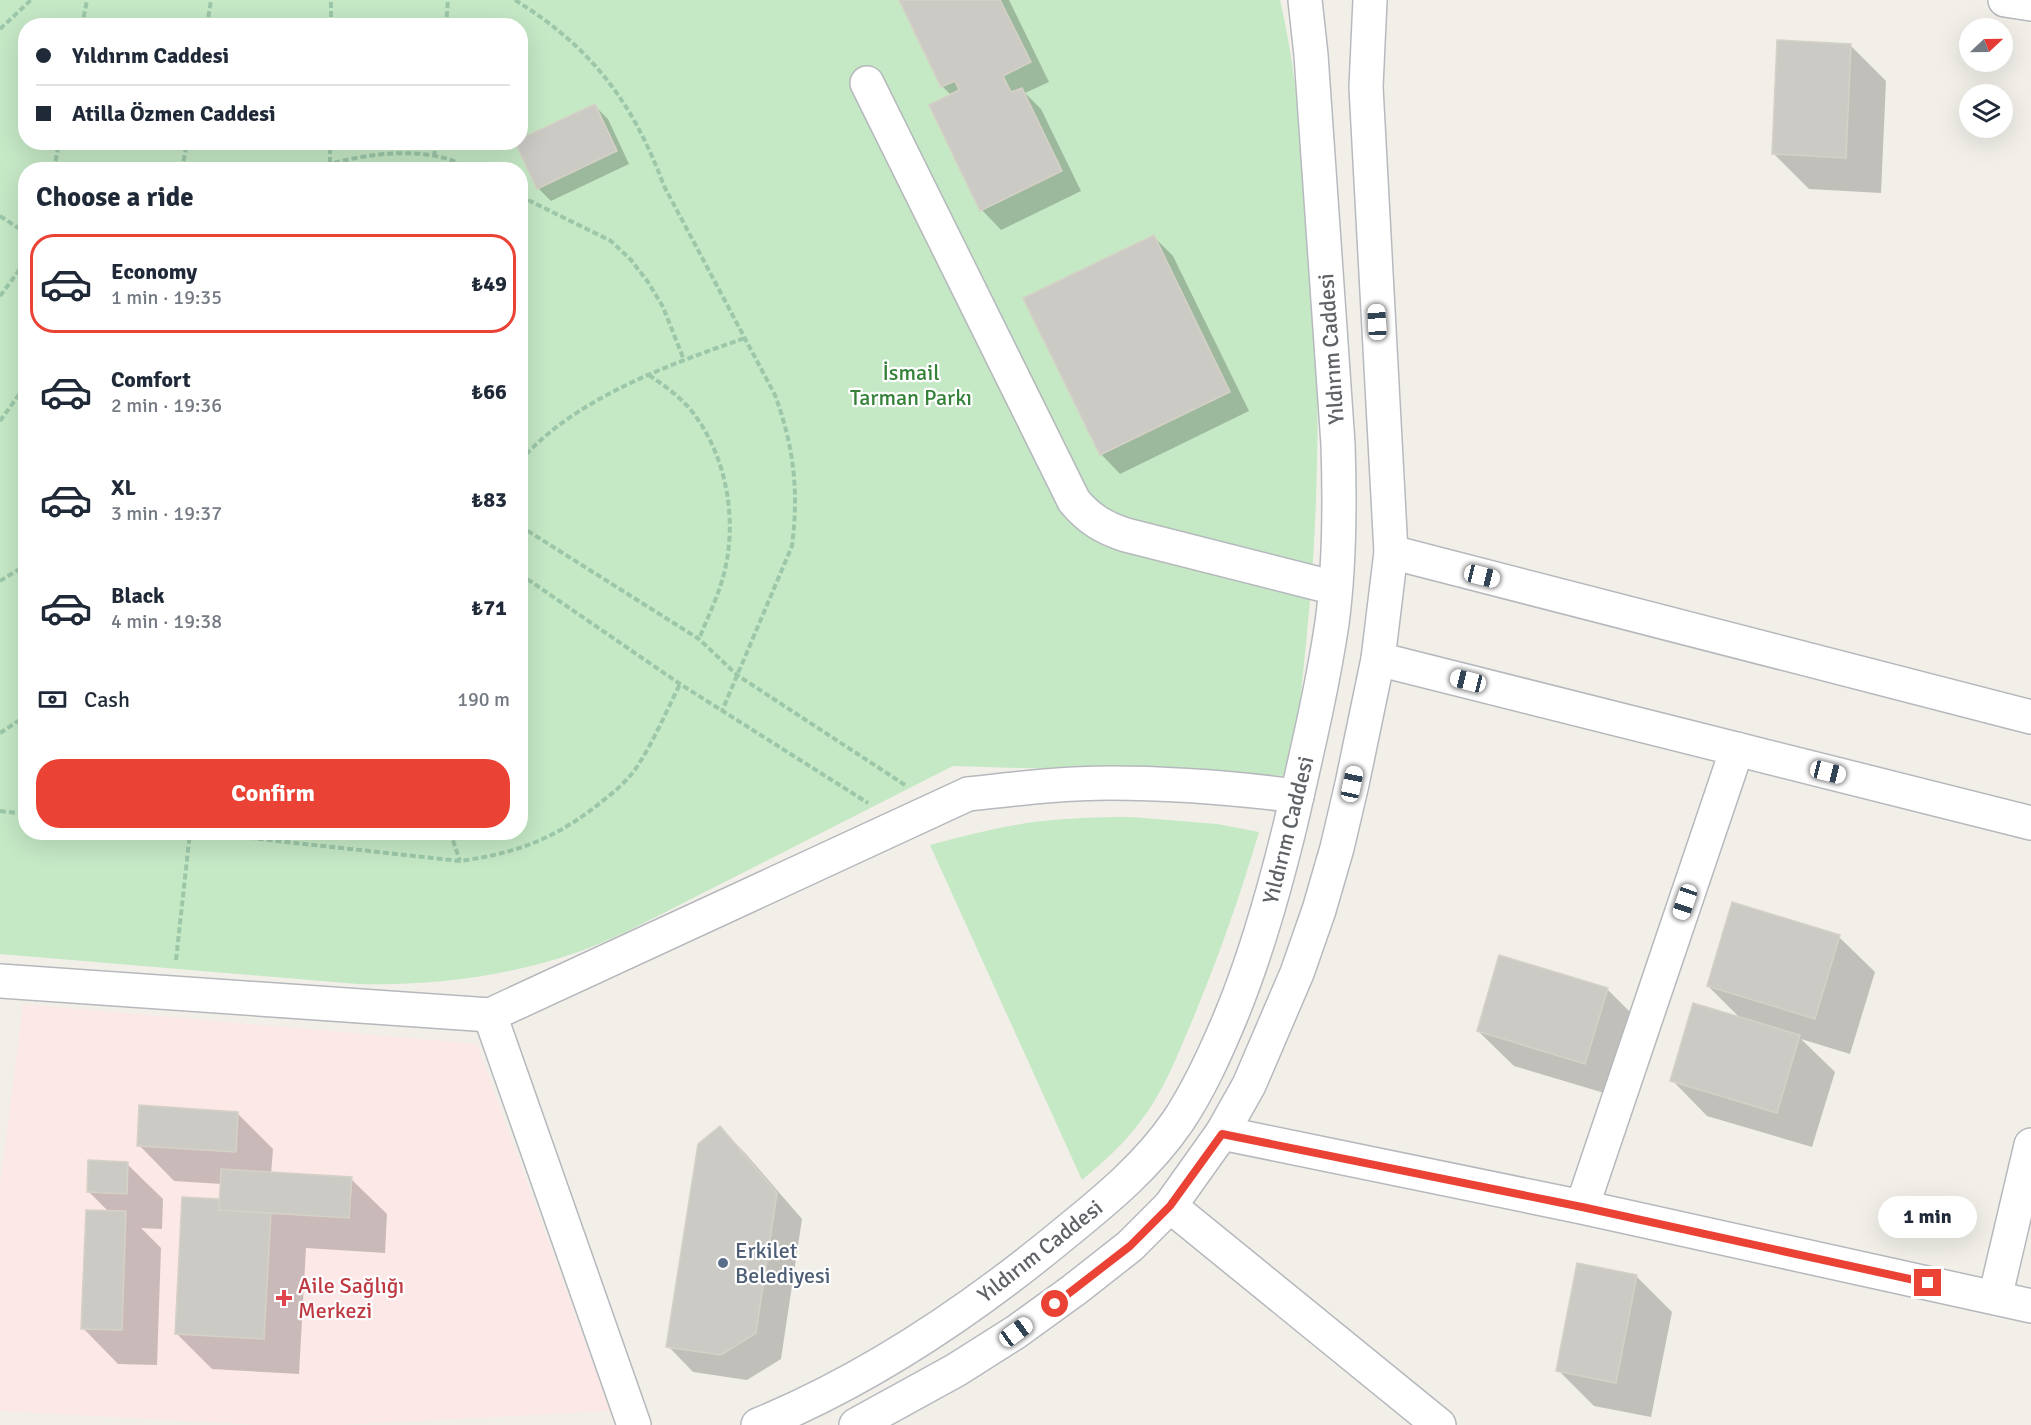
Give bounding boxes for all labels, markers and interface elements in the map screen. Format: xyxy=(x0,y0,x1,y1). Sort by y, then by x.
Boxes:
north arrow xyxy=(1959,18,2013,72)
map controls xyxy=(1959,18,2013,138)
text: Yıldırım Caddesi xyxy=(72,42,229,69)
button: layers xyxy=(1959,84,2013,138)
text: Atilla Özmen Caddesi xyxy=(72,100,276,127)
text: Choose a ride xyxy=(36,181,194,214)
icon: car xyxy=(39,257,93,311)
text: Economy xyxy=(111,258,197,285)
text: ₺49 xyxy=(471,270,507,297)
street label: Yıldırım Caddesi xyxy=(1312,273,1350,425)
text: 1 min · 19:35 xyxy=(111,285,222,310)
car xyxy=(1367,304,1387,340)
park label: İsmail Tarman Parkı xyxy=(850,359,972,411)
icon: car xyxy=(39,365,93,419)
text: Comfort xyxy=(111,366,191,393)
text: ₺66 xyxy=(471,378,507,405)
text: 2 min · 19:36 xyxy=(111,393,222,418)
icon: car xyxy=(39,473,93,527)
text: XL xyxy=(111,474,136,501)
text: ₺83 xyxy=(471,486,507,513)
text: 3 min · 19:37 xyxy=(111,501,222,526)
car xyxy=(1462,563,1502,589)
icon: car xyxy=(39,581,93,635)
text: Black xyxy=(111,582,165,609)
text: ₺71 xyxy=(471,594,507,621)
text: 4 min · 19:38 xyxy=(111,609,222,634)
car xyxy=(1448,668,1488,694)
icon: cash xyxy=(36,683,69,716)
text: Cash xyxy=(84,686,130,713)
text: 190 m xyxy=(457,687,510,712)
street label: Yıldırım Caddesi xyxy=(1257,753,1319,907)
button: Confirm xyxy=(36,759,510,828)
car xyxy=(1808,759,1848,785)
car xyxy=(1339,765,1365,803)
car xyxy=(1671,882,1699,922)
street label: Yıldırım Caddesi xyxy=(972,1194,1108,1308)
callout: 1 min xyxy=(1878,1196,1978,1238)
text: 1 min xyxy=(1903,1204,1952,1229)
place label: Erkilet Belediyesi xyxy=(735,1237,831,1289)
marker: Erkilet Belediyesi xyxy=(716,1256,730,1270)
route end xyxy=(1914,1269,1941,1296)
place label: Aile Sağlığı Merkezi xyxy=(298,1272,404,1324)
marker: Aile Sağlığı Merkezi xyxy=(275,1289,293,1307)
route start xyxy=(1041,1290,1068,1317)
car xyxy=(996,1314,1036,1350)

